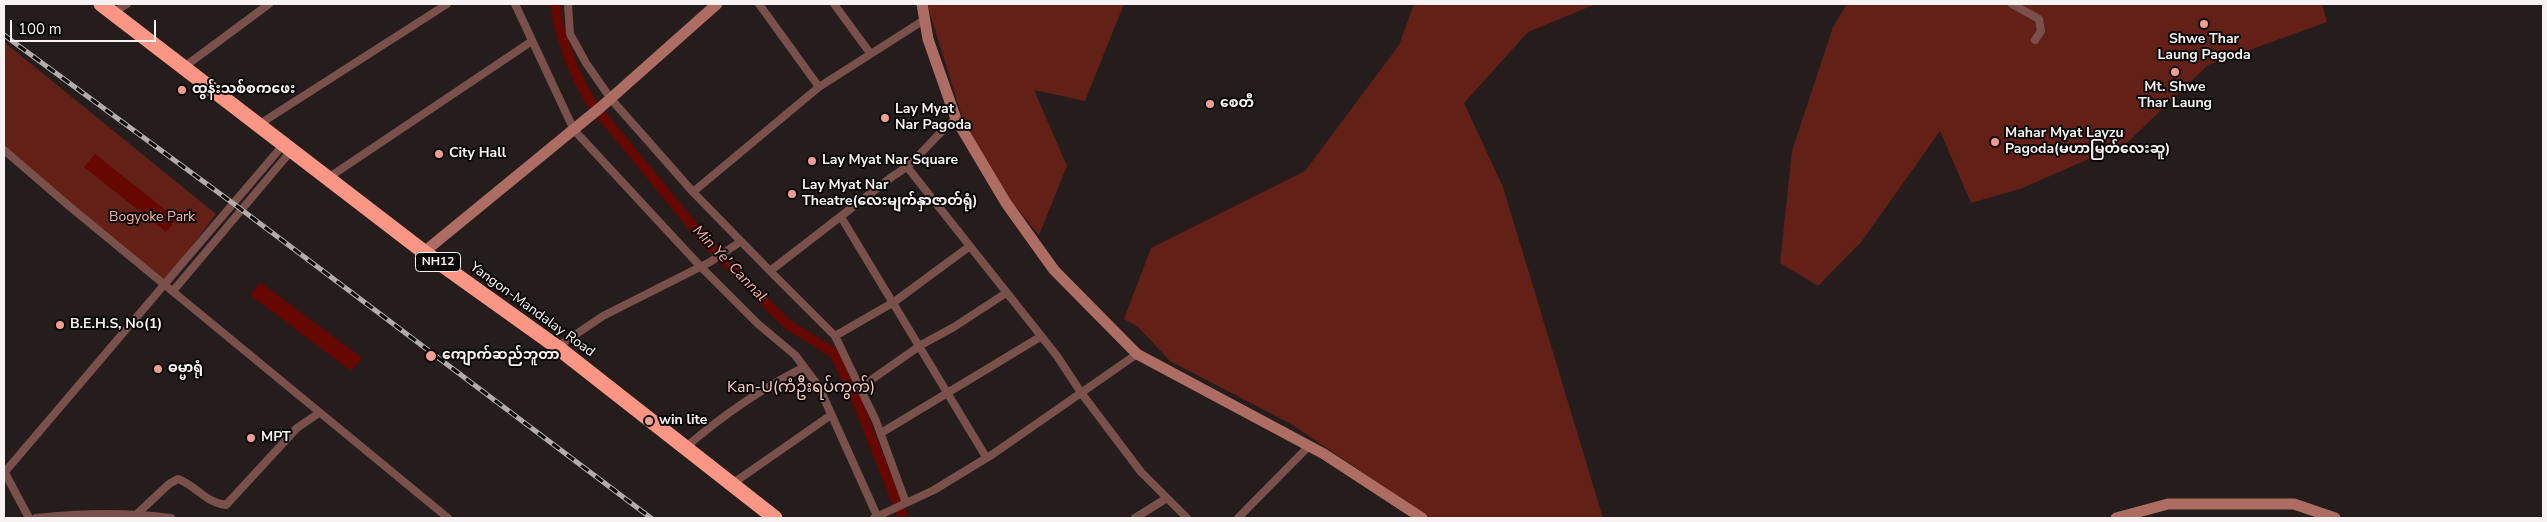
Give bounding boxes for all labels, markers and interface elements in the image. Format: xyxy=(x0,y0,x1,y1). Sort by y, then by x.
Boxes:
scale bar xyxy=(12,10,159,42)
marker: Shwe Thar Laung Pagoda xyxy=(2198,18,2210,30)
text: 100 m xyxy=(18,19,62,39)
place label: Shwe Thar Laung Pagoda xyxy=(2157,32,2251,64)
marker: Mt. Shwe Thar Laung xyxy=(2169,66,2181,78)
place label: Mt. Shwe Thar Laung xyxy=(2138,80,2212,112)
place label: ထွန်းသစ်စကဖေး xyxy=(192,82,295,98)
marker: ထွန်းသစ်စကဖေး xyxy=(176,84,188,96)
place label: စေတီ xyxy=(1220,96,1254,112)
marker: စေတီ xyxy=(1204,98,1216,110)
place label: Lay Myat Nar Pagoda xyxy=(895,102,971,134)
marker: Lay Myat Nar Pagoda xyxy=(879,112,891,124)
place label: Mahar Myat Layzu Pagoda(မဟာမြတ်လေးဆူ) xyxy=(2005,126,2170,158)
marker: Mahar Myat Layzu Pagoda(မဟာမြတ်လေးဆူ) xyxy=(1989,136,2001,148)
place label: City Hall xyxy=(449,146,506,162)
marker: City Hall xyxy=(433,148,445,160)
place label: Lay Myat Nar Square xyxy=(822,153,958,169)
marker: Lay Myat Nar Square xyxy=(806,155,818,167)
place label: Lay Myat Nar Theatre(လေးမျက်နှာဇာတ်ရုံ) xyxy=(802,178,978,210)
marker: Lay Myat Nar Theatre(လေးမျက်နှာဇာတ်ရုံ) xyxy=(786,188,798,200)
park label: Bogyoke Park xyxy=(109,210,195,226)
water label: Min Ye' Cannal xyxy=(688,222,770,306)
road number: NH12 xyxy=(416,252,460,272)
street label: Yangon-Mandalay Road xyxy=(466,259,598,361)
place label: B.E.H.S, No(1) xyxy=(70,317,162,333)
marker: B.E.H.S, No(1) xyxy=(54,319,66,331)
place label: ကျောက်ဆည်ဘူတာ xyxy=(442,348,560,364)
marker: ကျောက်ဆည်ဘူတာ xyxy=(424,349,438,363)
place label: ဓမ္မာရုံ xyxy=(168,361,203,377)
marker: ဓမ္မာရုံ xyxy=(152,363,164,375)
district label: Kan-U(ကံဦးရပ်ကွက်) xyxy=(727,378,875,398)
place label: win lite xyxy=(659,413,707,429)
marker: win lite xyxy=(643,415,655,427)
place label: MPT xyxy=(261,430,291,446)
marker: MPT xyxy=(245,432,257,444)

